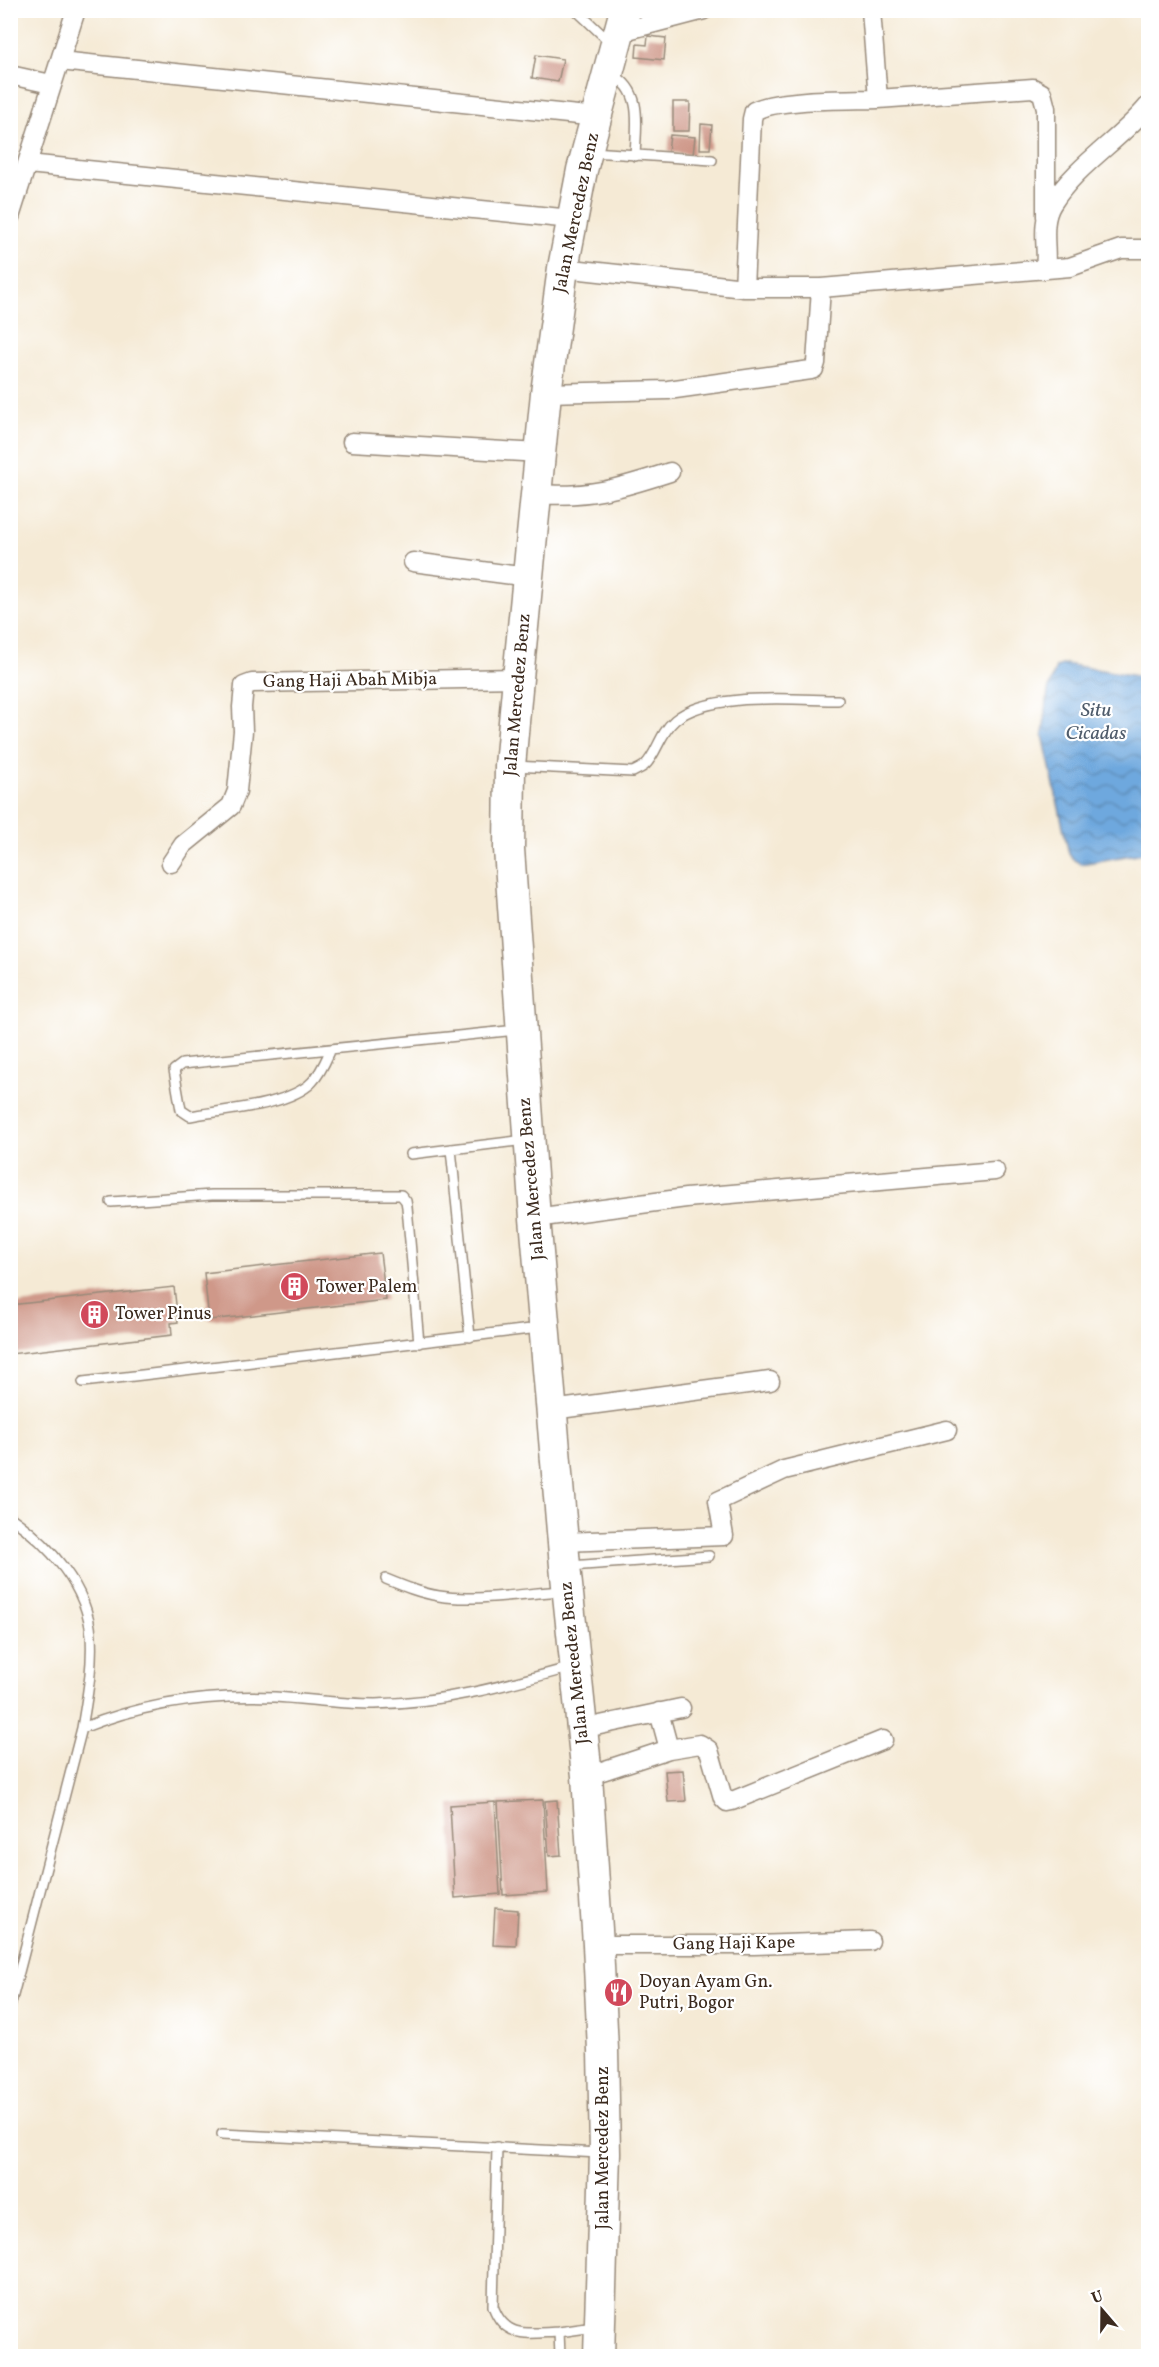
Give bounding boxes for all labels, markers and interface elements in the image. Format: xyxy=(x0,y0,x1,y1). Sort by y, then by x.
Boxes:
street label: Jalan Mercedez Benz xyxy=(548,130,606,296)
street label: Jalan Mercedez Benz xyxy=(498,612,538,778)
street label: Gang Haji Abah Mibja xyxy=(263,667,437,695)
water label: Situ Cicadas xyxy=(1066,697,1127,748)
street label: Jalan Mercedez Benz xyxy=(512,1096,552,1262)
building icon: Tower Palem xyxy=(279,1271,311,1303)
place label: Tower Palem xyxy=(316,1275,417,1300)
building icon: Tower Pinus xyxy=(78,1298,110,1330)
place label: Tower Pinus xyxy=(115,1302,212,1327)
street label: Jalan Mercedez Benz xyxy=(554,1580,596,1746)
street label: Gang Haji Kape xyxy=(673,1930,795,1958)
place label: Doyan Ayam Gn. Putri, Bogor xyxy=(639,1970,773,2016)
restaurant icon: Doyan Ayam Gn. Putri, Bogor xyxy=(602,1976,634,2008)
street label: Jalan Mercedez Benz xyxy=(591,2066,616,2230)
north arrow xyxy=(1072,2280,1132,2340)
text: U xyxy=(1089,2286,1106,2310)

